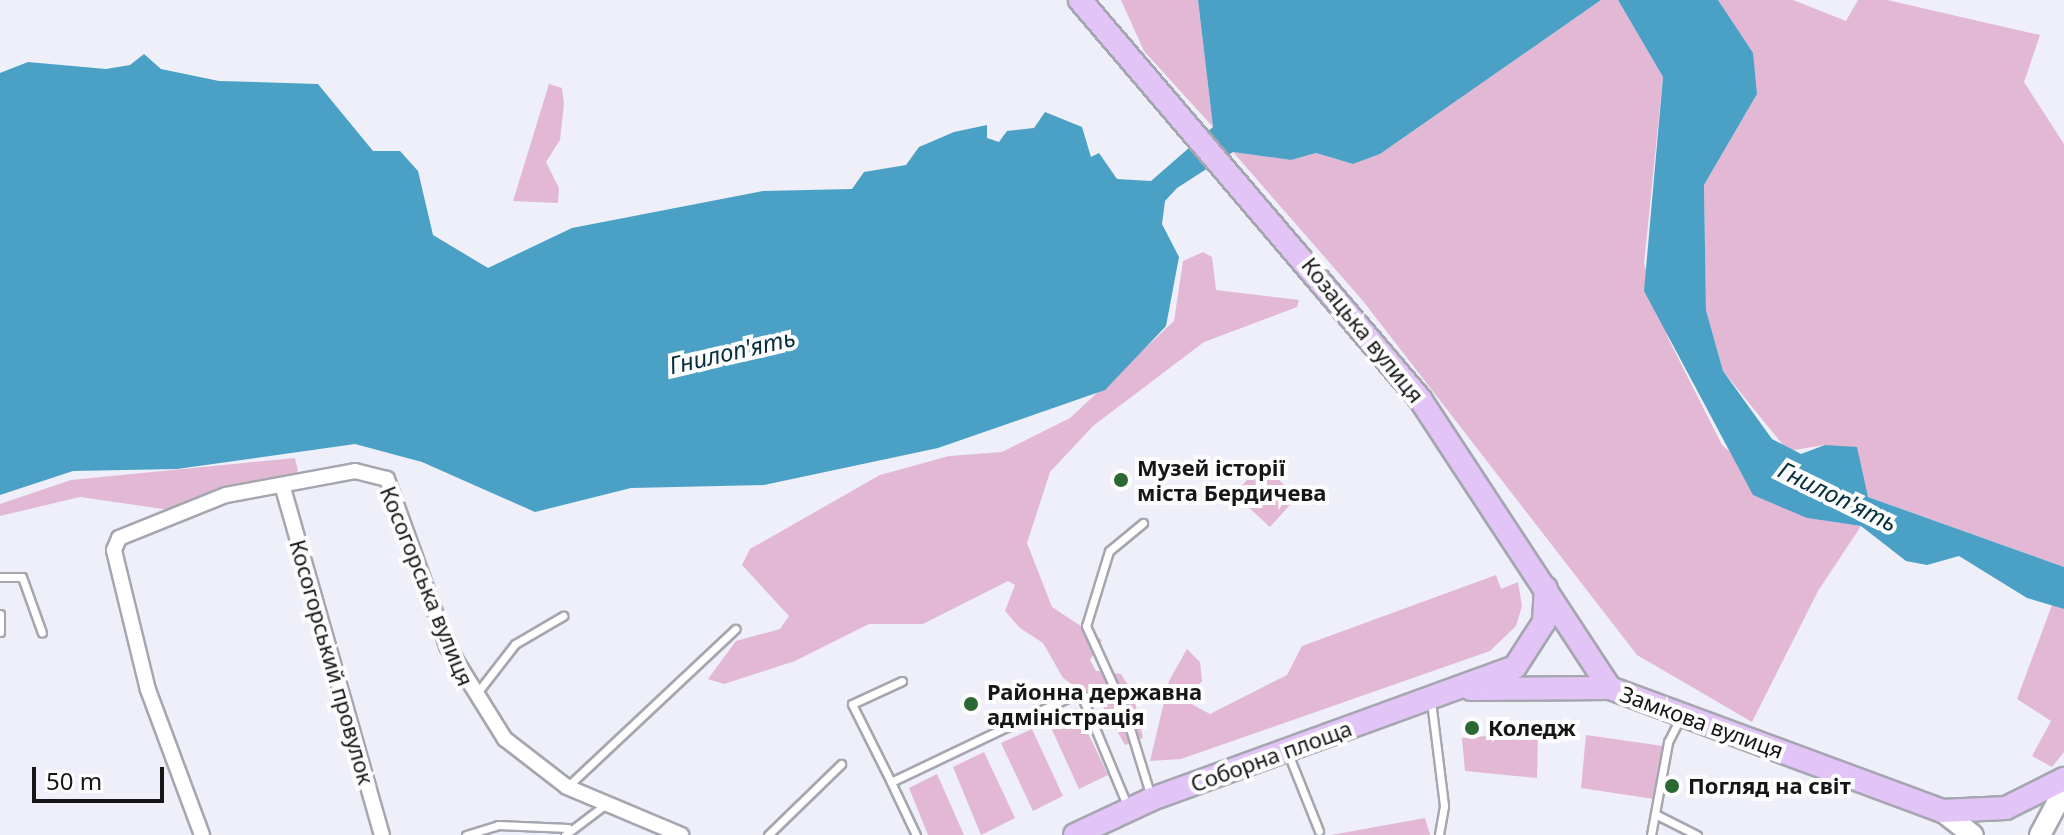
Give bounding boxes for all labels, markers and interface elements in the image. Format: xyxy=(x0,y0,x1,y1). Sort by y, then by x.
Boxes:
street label: Козацька вулиця xyxy=(1296,252,1430,408)
water label: Гнилоп'ять xyxy=(666,323,798,379)
place label: Музей історії міста Бердичева xyxy=(1137,454,1326,506)
water label: Гнилоп'ять xyxy=(1774,455,1902,537)
marker: Музей історії міста Бердичева xyxy=(1112,471,1130,489)
street label: Косогорська вулиця xyxy=(375,482,479,690)
street label: Косогорський провулок xyxy=(284,537,380,787)
place label: Районна державна адміністрація xyxy=(987,678,1202,730)
street label: Замкова вулиця xyxy=(1617,680,1787,764)
marker: Районна державна адміністрація xyxy=(962,695,980,713)
street label: Соборна площа xyxy=(1187,715,1355,797)
place label: Коледж xyxy=(1488,715,1576,741)
marker: Коледж xyxy=(1463,719,1481,737)
scale bar xyxy=(36,751,168,801)
text: 50 m xyxy=(46,764,102,797)
place label: Погляд на світ xyxy=(1688,773,1851,799)
marker: Погляд на світ xyxy=(1663,777,1681,795)

